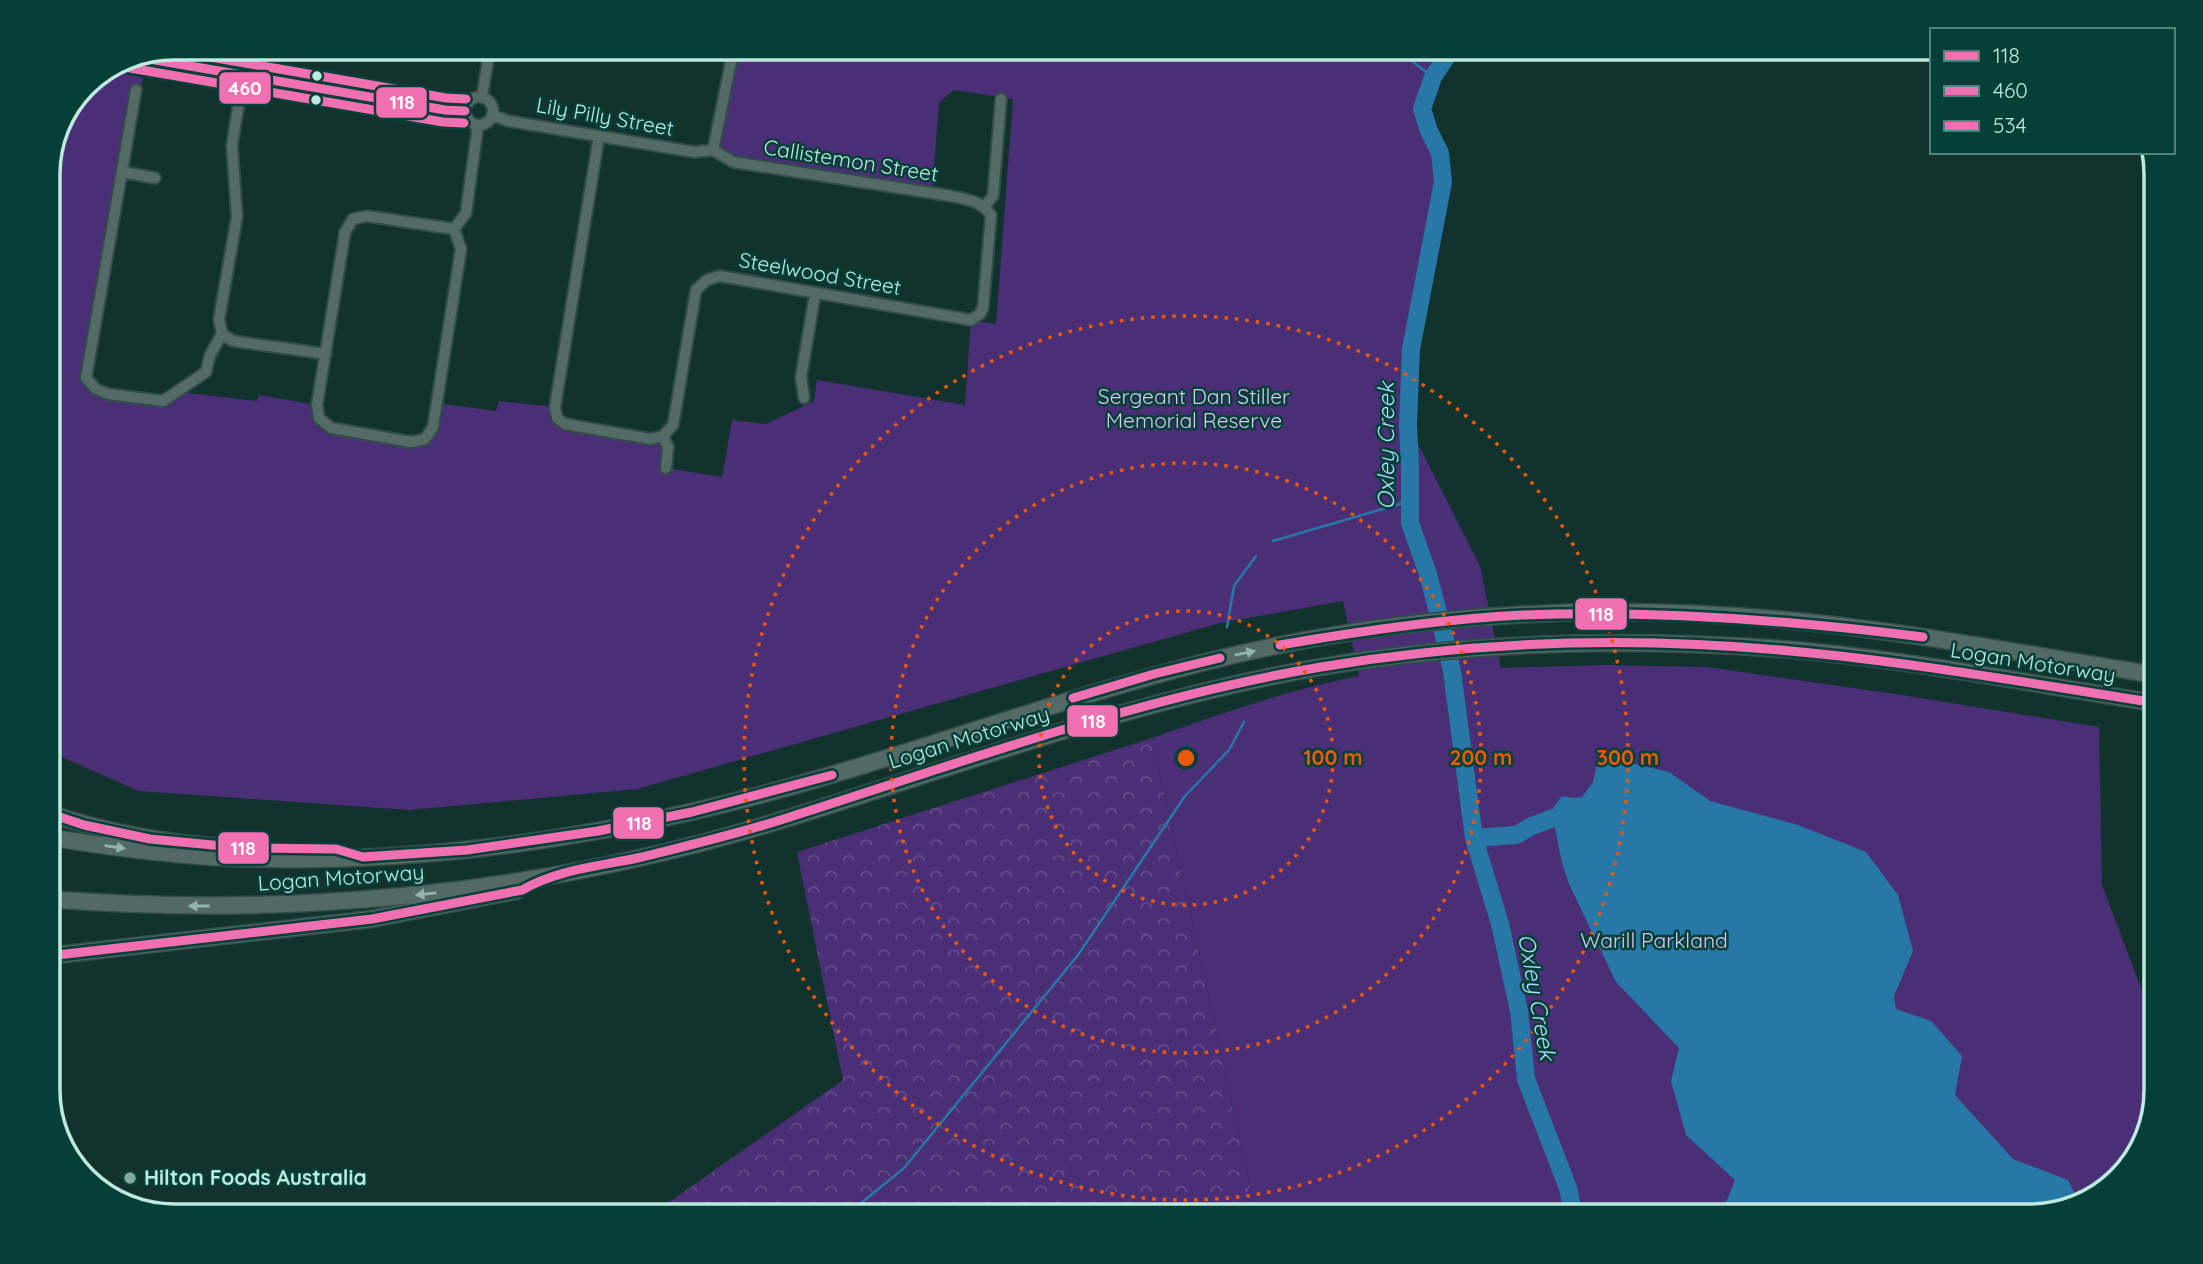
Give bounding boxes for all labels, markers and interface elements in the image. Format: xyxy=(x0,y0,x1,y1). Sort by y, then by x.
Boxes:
legend xyxy=(1930,28,2175,154)
text: 118 xyxy=(1993,42,2020,68)
unlabelled marker xyxy=(310,69,324,83)
line badge: 460 xyxy=(218,71,272,105)
text: 460 xyxy=(228,76,262,100)
text: 460 xyxy=(1993,77,2028,103)
line badge: 118 xyxy=(375,86,428,119)
text: 118 xyxy=(389,90,415,114)
street label: Lily Pilly Street xyxy=(534,91,676,141)
unlabelled marker xyxy=(309,93,323,107)
text: 534 xyxy=(1993,112,2027,138)
street label: Callistemon Street xyxy=(762,133,940,187)
street label: Steelwood Street xyxy=(737,246,903,300)
water label: Oxley Creek xyxy=(1371,381,1400,510)
park label: Sergeant Dan Stiller Memorial Reserve xyxy=(1098,383,1290,433)
line badge: 118 xyxy=(1574,597,1628,631)
text: 118 xyxy=(1588,602,1614,626)
street label: Logan Motorway xyxy=(1949,636,2118,688)
one-way arrow xyxy=(1234,647,1256,658)
street label: Logan Motorway xyxy=(885,700,1052,774)
line badge: 118 xyxy=(1066,704,1119,738)
text: 118 xyxy=(1080,709,1106,733)
text: 100 m xyxy=(1303,744,1363,770)
text: 200 m xyxy=(1450,744,1512,770)
text: 300 m xyxy=(1597,744,1659,770)
centre of rings xyxy=(1174,746,1198,770)
line badge: 118 xyxy=(612,806,665,840)
text: 118 xyxy=(626,811,652,835)
line badge: 118 xyxy=(217,831,270,865)
text: 118 xyxy=(230,836,256,860)
one-way arrow xyxy=(104,842,126,853)
street label: Logan Motorway xyxy=(257,858,425,896)
one-way arrow xyxy=(415,888,437,899)
one-way arrow xyxy=(188,900,210,912)
park label: Warill Parkland xyxy=(1580,927,1728,953)
water label: Oxley Creek xyxy=(1512,932,1563,1064)
place label: Hilton Foods Australia xyxy=(144,1164,367,1190)
marker: Hilton Foods Australia xyxy=(122,1170,138,1186)

